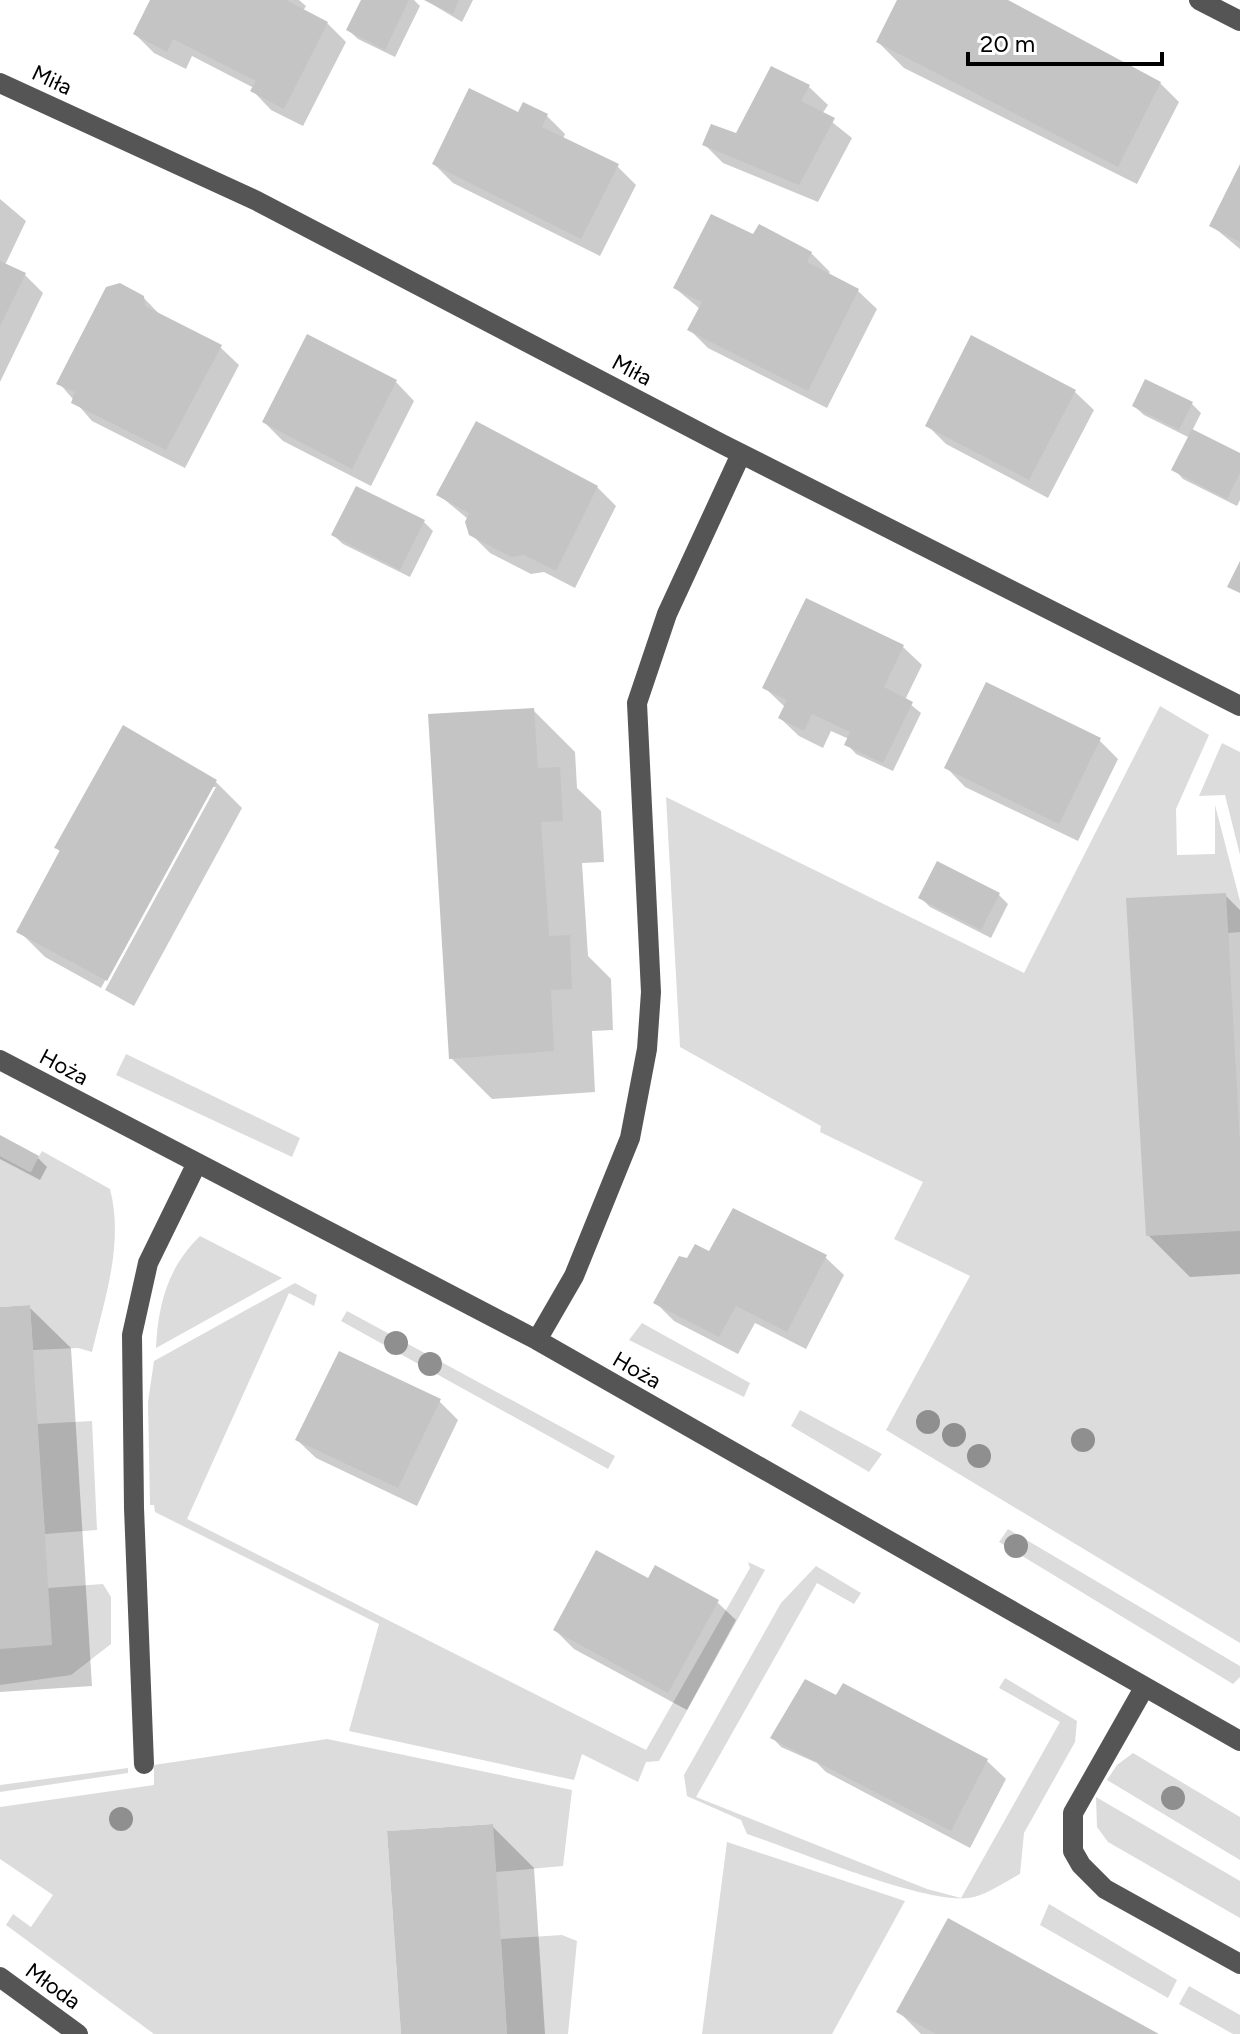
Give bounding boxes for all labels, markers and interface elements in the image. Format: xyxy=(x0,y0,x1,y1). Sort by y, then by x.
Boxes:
scale bar xyxy=(968,16,1162,66)
text: 20 m xyxy=(980,29,1035,58)
street label: Miła xyxy=(28,59,76,101)
street label: Miła xyxy=(607,348,657,392)
street label: Hoża xyxy=(35,1043,93,1091)
street label: Hoża xyxy=(608,1345,666,1395)
street label: Młoda xyxy=(20,1957,86,2015)

